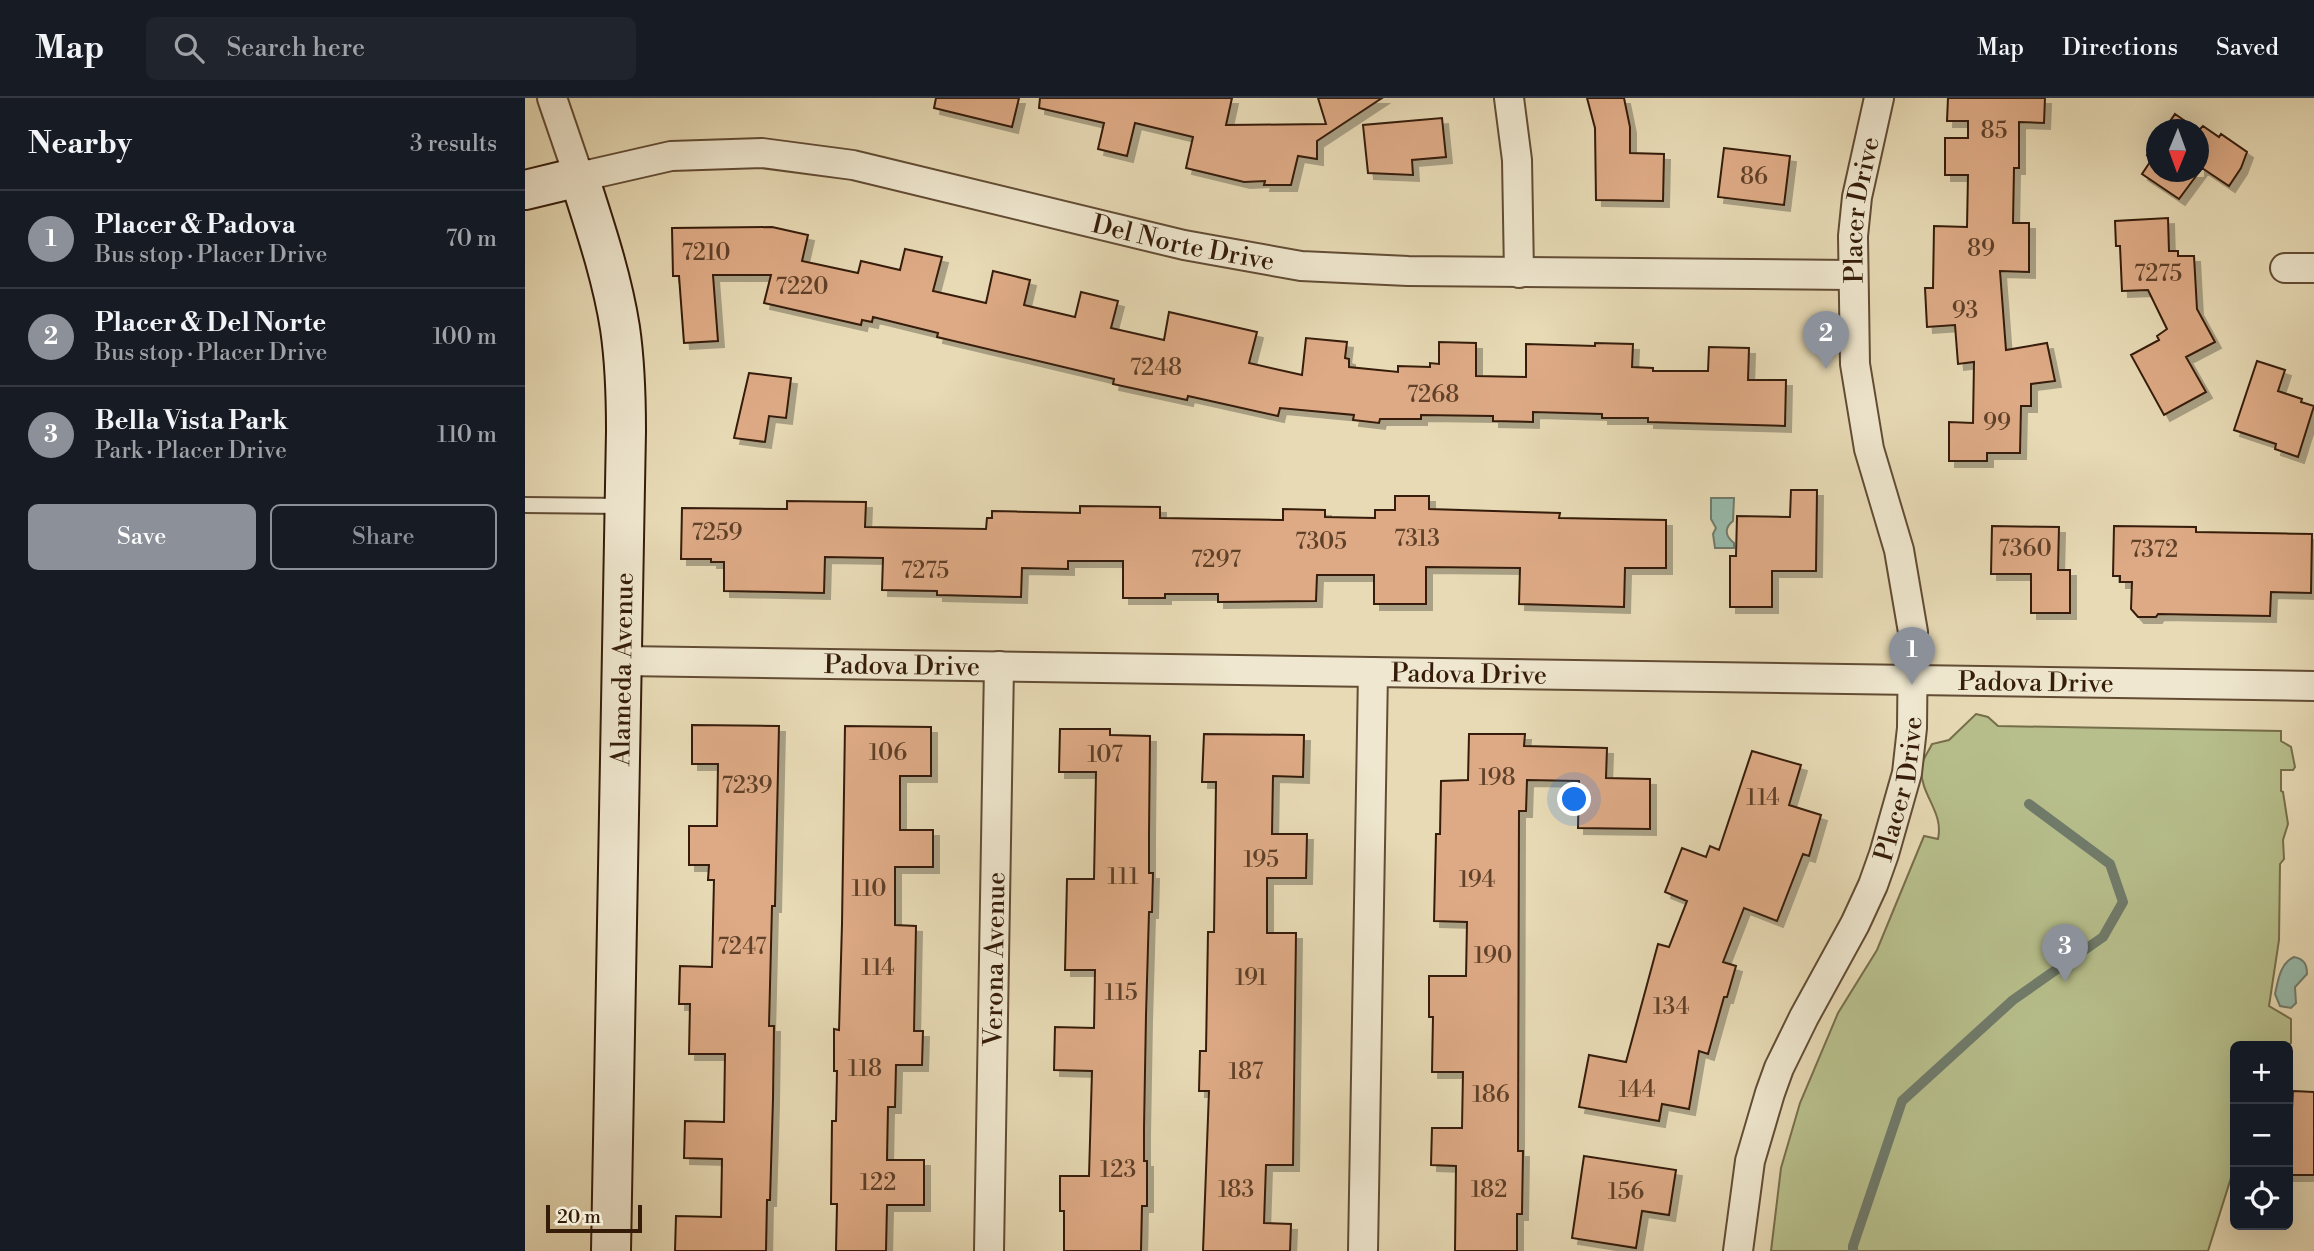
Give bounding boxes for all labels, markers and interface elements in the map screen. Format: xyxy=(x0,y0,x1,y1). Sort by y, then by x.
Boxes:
search box xyxy=(146,17,636,80)
text: Map xyxy=(35,28,104,69)
icon: search xyxy=(170,29,208,67)
text: Search here xyxy=(226,32,365,64)
text: Map xyxy=(1977,33,2024,63)
text: Directions xyxy=(2062,33,2178,63)
text: Saved xyxy=(2216,33,2279,63)
house number: 85 xyxy=(1981,117,2007,145)
north arrow xyxy=(2146,119,2209,182)
text: Nearby xyxy=(28,125,132,163)
text: 3 results xyxy=(410,130,497,158)
street label: Placer Drive xyxy=(1838,134,1887,283)
house number: 86 xyxy=(1740,163,1768,191)
street label: Del Norte Drive xyxy=(1089,208,1277,278)
text: Placer & Padova xyxy=(95,209,296,241)
text: 1 xyxy=(45,225,57,253)
text: 70 m xyxy=(446,225,497,253)
house number: 89 xyxy=(1967,235,1995,263)
house number: 7210 xyxy=(681,239,731,267)
text: Bus stop · Placer Drive xyxy=(95,241,327,269)
house number: 7275 xyxy=(2134,260,2182,288)
house number: 7220 xyxy=(776,273,828,301)
house number: 93 xyxy=(1952,297,1978,325)
text: Placer & Del Norte xyxy=(95,307,326,339)
pin: 2 xyxy=(1803,311,1849,369)
text: 2 xyxy=(44,323,58,351)
text: 100 m xyxy=(432,323,497,351)
text: Bus stop · Placer Drive xyxy=(95,339,327,367)
house number: 7248 xyxy=(1130,354,1182,382)
house number: 7268 xyxy=(1407,381,1459,409)
text: Bella Vista Park xyxy=(95,405,288,437)
house number: 99 xyxy=(1983,409,2011,437)
text: 3 xyxy=(44,421,58,449)
text: 110 m xyxy=(437,421,497,449)
text: Park · Placer Drive xyxy=(95,437,287,465)
button: Save xyxy=(28,504,256,570)
button: Share xyxy=(270,504,497,570)
house number: 7259 xyxy=(691,519,743,547)
house number: 7313 xyxy=(1394,525,1440,553)
house number: 7305 xyxy=(1295,528,1347,556)
house number: 7360 xyxy=(1998,535,2052,563)
house number: 7372 xyxy=(2130,536,2178,564)
house number: 7297 xyxy=(1191,546,1241,574)
house number: 7275 xyxy=(901,557,949,585)
street label: Alameda Avenue xyxy=(605,572,641,767)
pin: 1 xyxy=(1889,627,1935,685)
street label: Padova Drive xyxy=(824,649,980,683)
street label: Padova Drive xyxy=(1391,657,1547,692)
street label: Padova Drive xyxy=(1958,666,2114,700)
street label: Placer Drive xyxy=(1868,716,1929,865)
house number: 106 xyxy=(869,739,907,767)
house number: 107 xyxy=(1087,741,1123,769)
house number: 198 xyxy=(1478,764,1516,792)
house number: 7239 xyxy=(721,772,773,800)
your location xyxy=(1557,782,1591,816)
house number: 114 xyxy=(1746,784,1780,812)
house number: 195 xyxy=(1243,846,1279,874)
house number: 111 xyxy=(1107,863,1139,891)
house number: 194 xyxy=(1459,866,1495,894)
street label: Verona Avenue xyxy=(977,871,1012,1048)
house number: 110 xyxy=(851,875,887,903)
pin: 3 xyxy=(2042,924,2088,982)
house number: 7247 xyxy=(718,933,767,961)
house number: 190 xyxy=(1474,942,1512,970)
house number: 114 xyxy=(861,954,895,982)
house number: 191 xyxy=(1235,964,1267,992)
house number: 115 xyxy=(1104,979,1138,1007)
house number: 134 xyxy=(1653,993,1689,1021)
map controls xyxy=(2230,1041,2293,1230)
button: + xyxy=(2230,1041,2293,1104)
house number: 118 xyxy=(848,1055,882,1083)
house number: 187 xyxy=(1229,1058,1264,1086)
house number: 144 xyxy=(1619,1076,1655,1104)
house number: 186 xyxy=(1472,1081,1510,1109)
button: − xyxy=(2230,1104,2293,1167)
house number: 123 xyxy=(1100,1156,1136,1184)
button: locate xyxy=(2230,1167,2293,1230)
house number: 122 xyxy=(860,1169,896,1197)
house number: 183 xyxy=(1218,1176,1254,1204)
house number: 182 xyxy=(1471,1176,1507,1204)
house number: 156 xyxy=(1608,1178,1644,1206)
scale bar xyxy=(546,1202,642,1234)
text: 20 m xyxy=(557,1205,601,1229)

